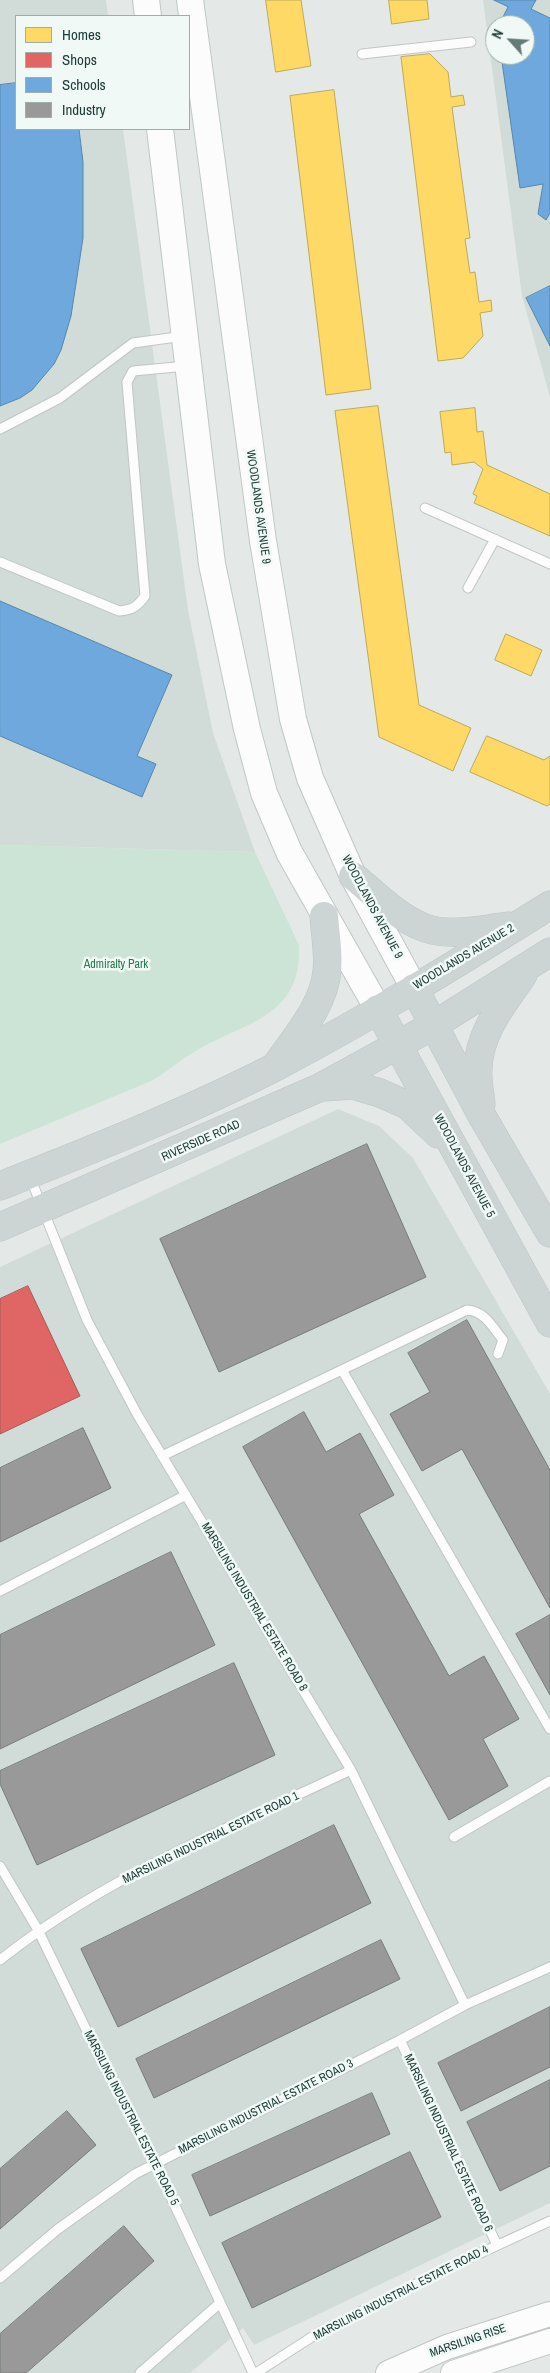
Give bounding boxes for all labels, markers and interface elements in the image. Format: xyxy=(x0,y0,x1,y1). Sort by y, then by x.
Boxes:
legend xyxy=(15,15,190,130)
north arrow xyxy=(485,15,535,65)
text: Homes xyxy=(62,24,101,45)
text: N xyxy=(488,26,507,42)
text: Shops xyxy=(62,49,97,70)
text: Schools xyxy=(62,74,106,95)
text: Industry xyxy=(62,99,106,120)
street label: WOODLANDS AVENUE 9 xyxy=(243,449,273,565)
street label: WOODLANDS AVENUE 9 xyxy=(339,853,405,961)
street label: WOODLANDS AVENUE 2 xyxy=(411,921,517,993)
park label: Admiralty Park xyxy=(84,958,148,972)
street label: WOODLANDS AVENUE 5 xyxy=(431,1112,497,1220)
street label: RIVERSIDE ROAD xyxy=(160,1117,242,1165)
street label: MARSILING INDUSTRIAL ESTATE ROAD 8 xyxy=(198,1520,310,1694)
street label: MARSILING INDUSTRIAL ESTATE ROAD 1 xyxy=(121,1789,301,1887)
street label: MARSILING INDUSTRIAL ESTATE ROAD 5 xyxy=(80,2028,182,2208)
street label: MARSILING INDUSTRIAL ESTATE ROAD 6 xyxy=(400,2052,496,2234)
street label: MARSILING INDUSTRIAL ESTATE ROAD 3 xyxy=(176,2056,356,2158)
street label: MARSILING INDUSTRIAL ESTATE ROAD 4 xyxy=(311,2242,491,2344)
street label: MARSILING RISE xyxy=(428,2321,508,2361)

